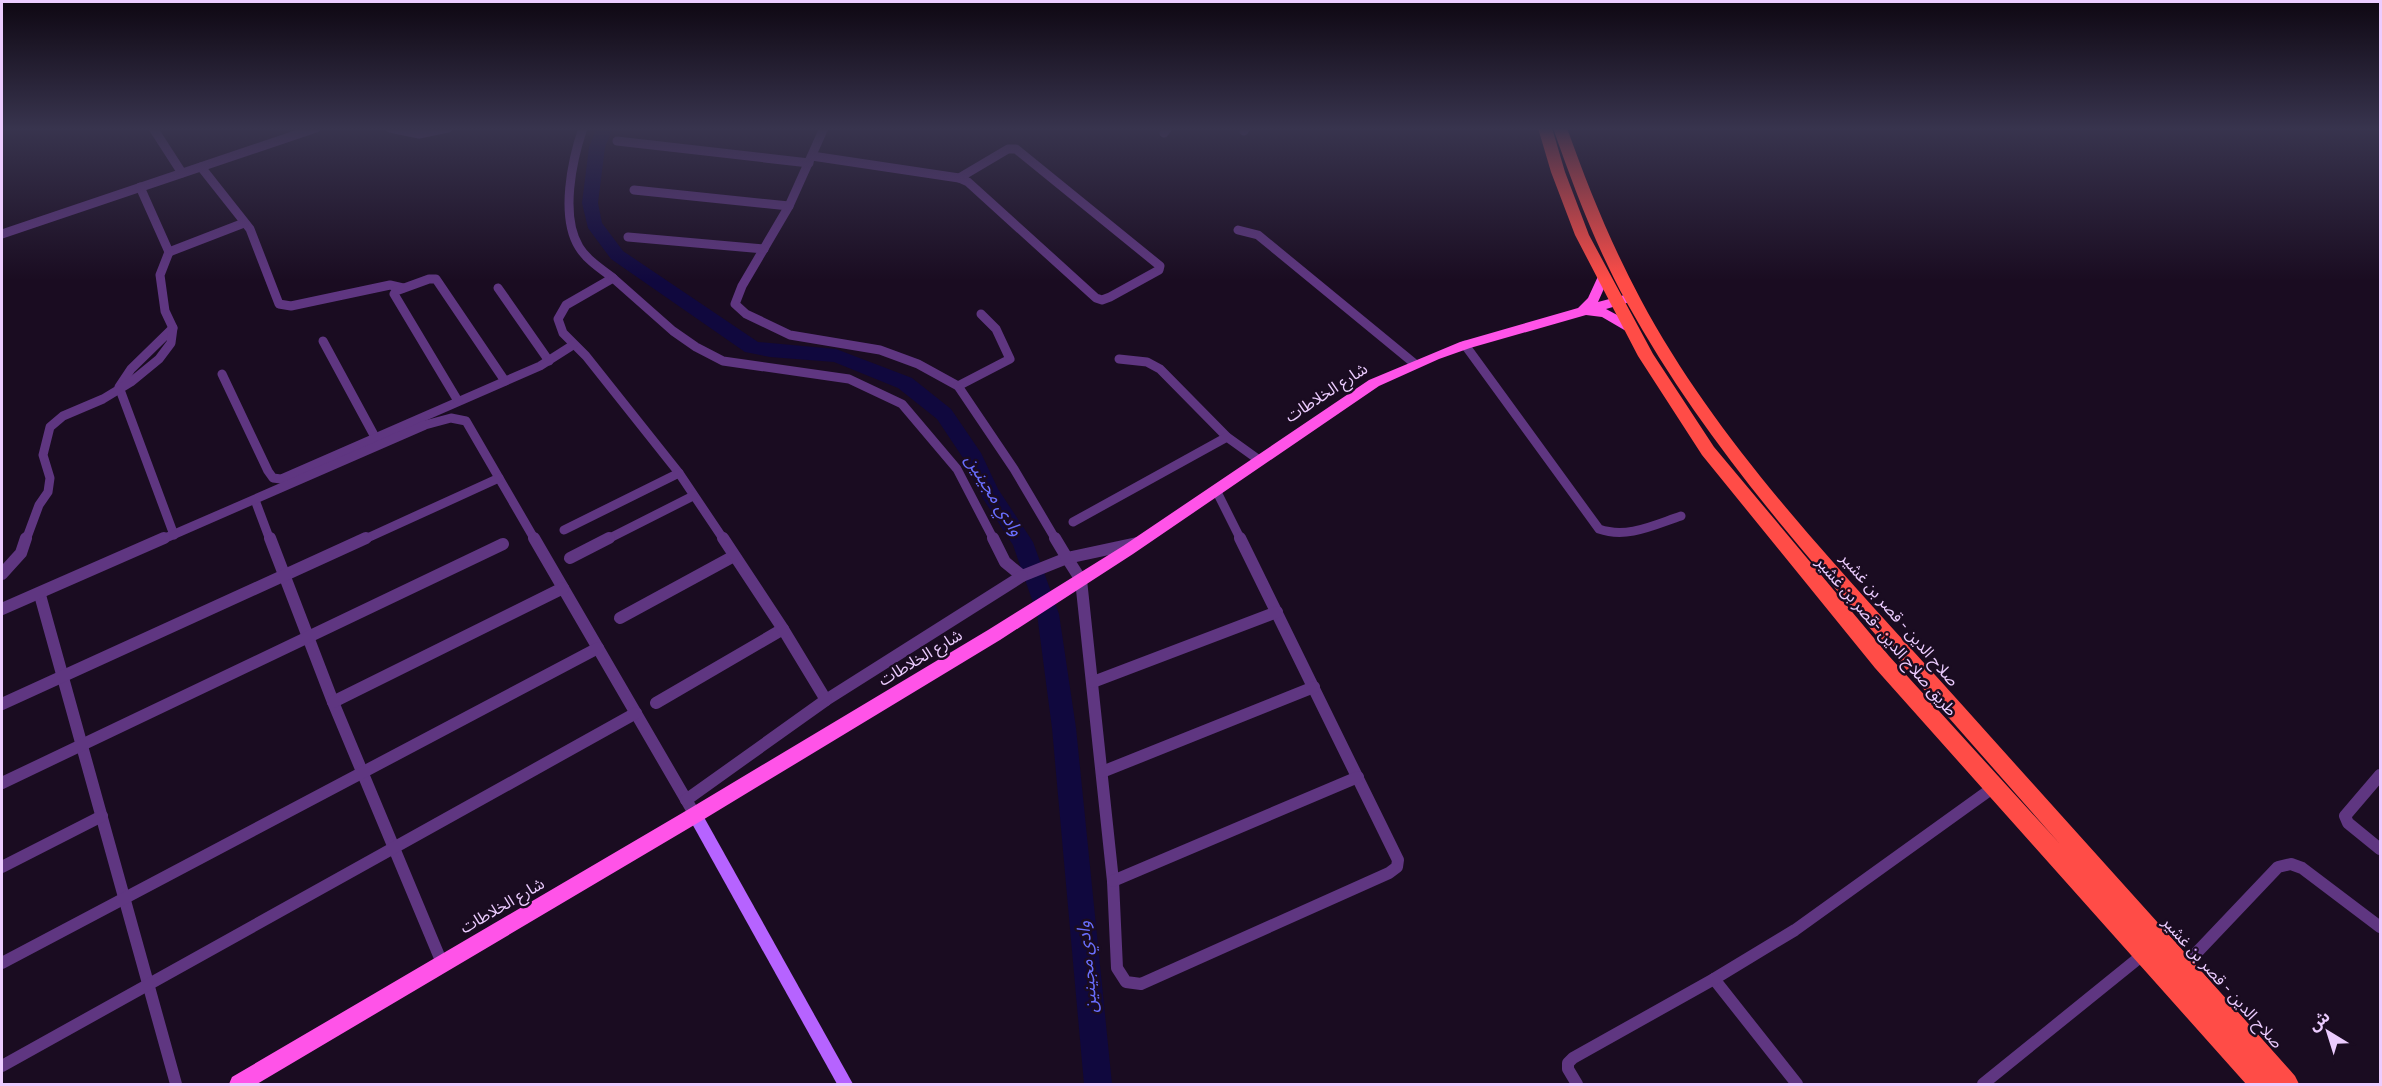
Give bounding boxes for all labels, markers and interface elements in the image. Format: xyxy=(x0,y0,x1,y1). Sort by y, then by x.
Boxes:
street label: شارع الخلاطات xyxy=(1282,359,1373,429)
water label: وادي مجينين xyxy=(957,450,1028,542)
street label: صلاح الدين - قصر بن غشير xyxy=(1834,548,1963,692)
street label: طريق صلاح الدين -قصر بن غشير xyxy=(1809,552,1961,722)
street label: شارع الخلاطات xyxy=(875,625,967,692)
street label: شارع الخلاطات xyxy=(457,874,549,940)
street label: صلاح الدين - قصر بن غشير xyxy=(2156,912,2287,1054)
water label: وادي مجينين xyxy=(1072,920,1105,1014)
north arrow xyxy=(2298,1002,2358,1062)
text: ش xyxy=(2305,1006,2334,1035)

